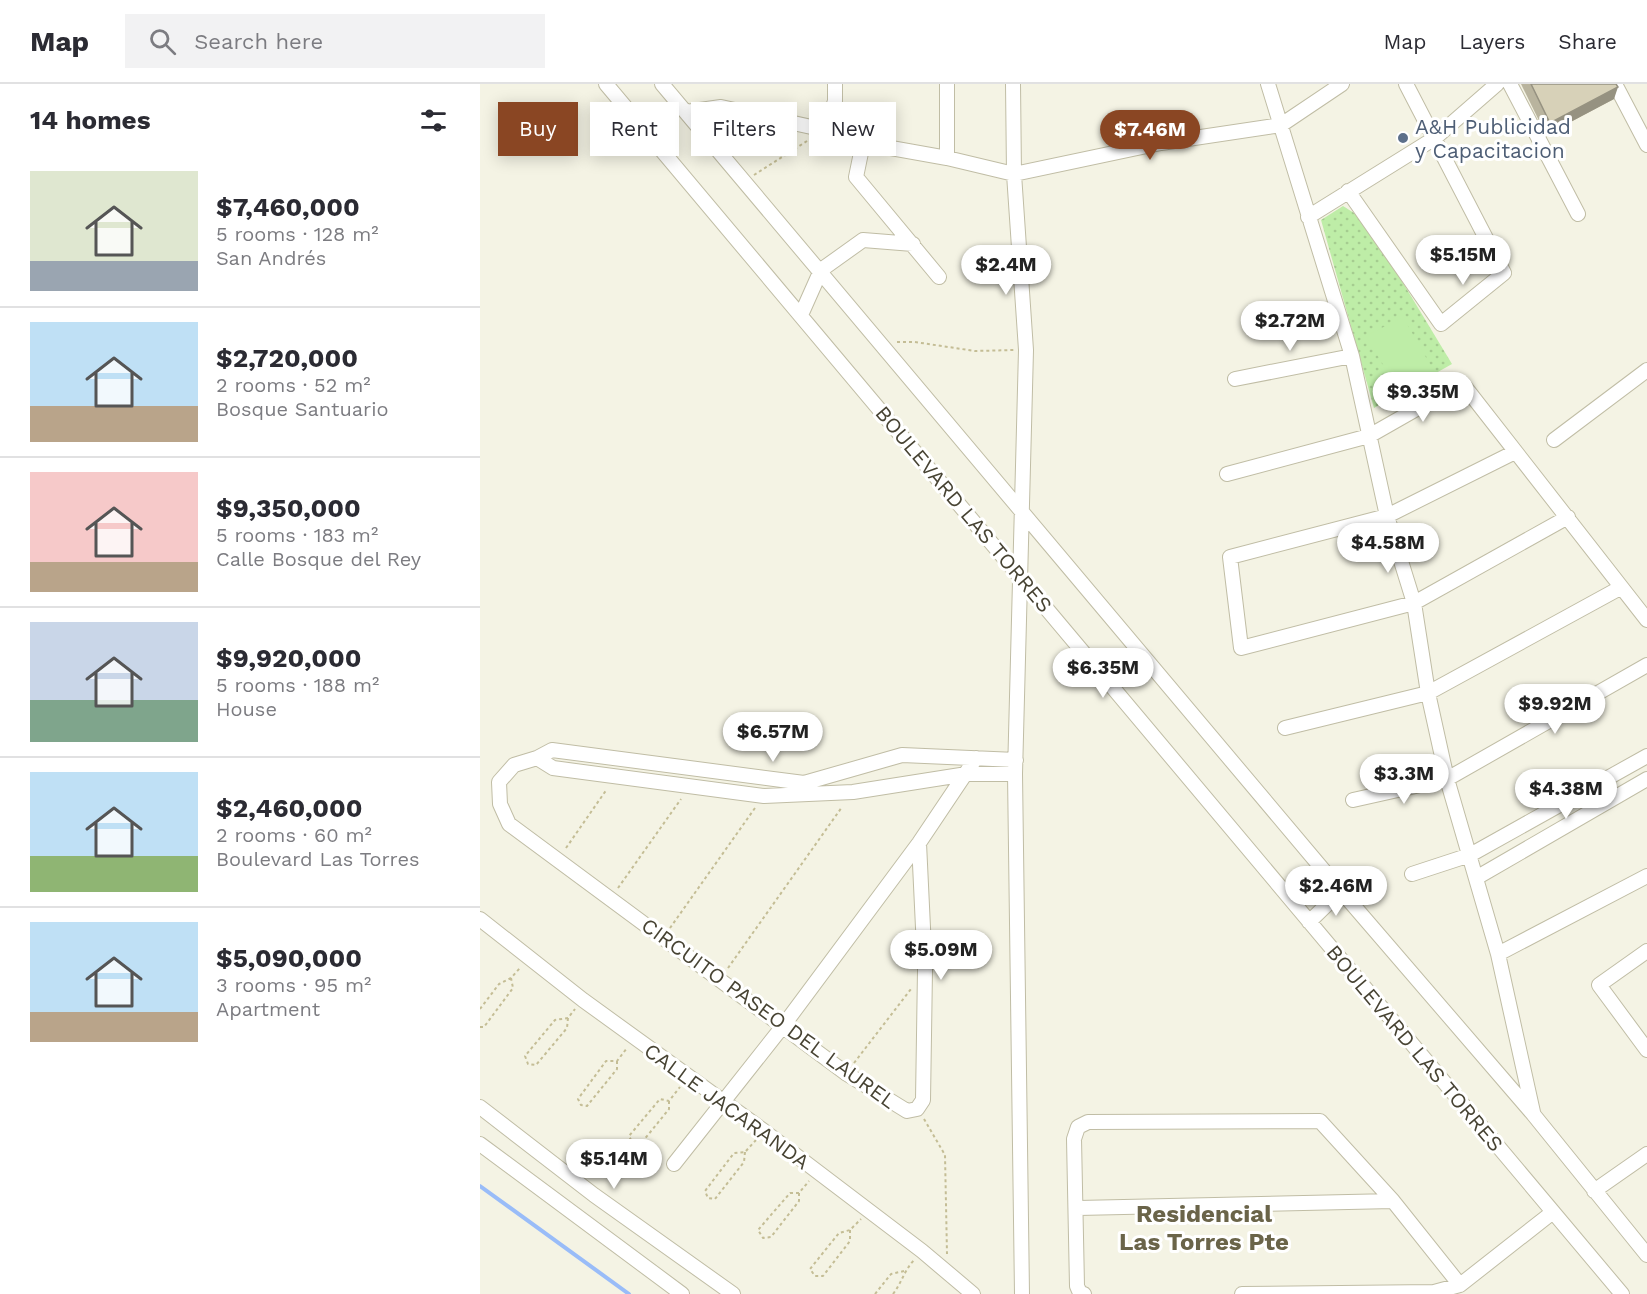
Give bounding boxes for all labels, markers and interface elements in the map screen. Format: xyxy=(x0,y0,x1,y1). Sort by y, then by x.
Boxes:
search box xyxy=(125,14,545,68)
text: Map xyxy=(30,25,89,58)
icon: search xyxy=(146,25,179,58)
text: Search here xyxy=(194,29,323,54)
text: Map xyxy=(1383,29,1426,54)
text: Layers xyxy=(1459,29,1525,54)
text: Share xyxy=(1558,29,1617,54)
chip: Buy xyxy=(498,102,578,156)
chip: Rent xyxy=(590,102,679,156)
chip: Filters xyxy=(691,102,797,156)
chip: New xyxy=(809,102,896,156)
icon: filters xyxy=(417,104,450,137)
text: 14 homes xyxy=(30,105,151,135)
pin: $7.46M xyxy=(1101,110,1199,161)
place label: A&H Publicidad y Capacitacion xyxy=(1415,114,1571,163)
text: $7.46M xyxy=(1114,117,1186,141)
marker: A&H Publicidad y Capacitacion xyxy=(1396,131,1410,145)
text: $7,460,000 xyxy=(216,192,360,222)
icon: home xyxy=(78,195,150,267)
text: 5 rooms · 128 m² xyxy=(216,222,379,246)
pin: $5.15M xyxy=(1414,235,1512,286)
text: $5.15M xyxy=(1430,242,1496,266)
pin: $2.4M xyxy=(964,245,1048,296)
text: San Andrés xyxy=(216,246,326,270)
text: $2.4M xyxy=(975,252,1037,276)
pin: $2.72M xyxy=(1241,301,1339,352)
text: $2.72M xyxy=(1255,308,1325,332)
text: $2,720,000 xyxy=(216,343,358,373)
icon: home xyxy=(78,346,150,418)
pin: $9.35M xyxy=(1374,372,1472,423)
text: 2 rooms · 52 m² xyxy=(216,373,371,397)
text: $9.35M xyxy=(1387,379,1459,403)
text: Bosque Santuario xyxy=(216,397,389,421)
street label: BOULEVARD LAS TORRES xyxy=(870,401,1058,617)
text: $9,350,000 xyxy=(216,493,361,523)
icon: home xyxy=(78,496,150,568)
text: 5 rooms · 183 m² xyxy=(216,523,378,547)
pin: $4.58M xyxy=(1339,523,1437,574)
text: $4.58M xyxy=(1351,530,1425,554)
text: Calle Bosque del Rey xyxy=(216,547,421,571)
text: $9,920,000 xyxy=(216,643,362,673)
icon: home xyxy=(78,646,150,718)
pin: $6.35M xyxy=(1054,648,1152,699)
text: $6.35M xyxy=(1067,655,1139,679)
text: 5 rooms · 188 m² xyxy=(216,673,379,697)
pin: $9.92M xyxy=(1506,684,1604,735)
text: $9.92M xyxy=(1518,691,1592,715)
text: House xyxy=(216,697,277,721)
pin: $6.57M xyxy=(724,712,822,763)
text: $6.57M xyxy=(737,719,809,743)
pin: $3.3M xyxy=(1362,754,1446,805)
text: $3.3M xyxy=(1374,761,1434,785)
pin: $4.38M xyxy=(1517,769,1615,820)
text: $4.38M xyxy=(1529,776,1603,800)
text: $2,460,000 xyxy=(216,793,362,823)
icon: home xyxy=(78,796,150,868)
text: 2 rooms · 60 m² xyxy=(216,823,372,847)
text: Boulevard Las Torres xyxy=(216,847,420,871)
pin: $2.46M xyxy=(1287,866,1385,917)
text: $2.46M xyxy=(1299,873,1373,897)
street label: CIRCUITO PASEO DEL LAUREL xyxy=(637,912,901,1114)
pin: $5.09M xyxy=(892,930,990,981)
text: $5.09M xyxy=(904,937,978,961)
street label: BOULEVARD LAS TORRES xyxy=(1321,940,1509,1156)
text: $5,090,000 xyxy=(216,943,362,973)
icon: home xyxy=(78,946,150,1018)
text: 3 rooms · 95 m² xyxy=(216,973,371,997)
text: Apartment xyxy=(216,997,320,1021)
street label: CALLE JACARANDA xyxy=(639,1038,815,1174)
pin: $5.14M xyxy=(565,1139,663,1190)
text: $5.14M xyxy=(580,1146,648,1170)
district label: Residencial Las Torres Pte xyxy=(1119,1200,1289,1256)

